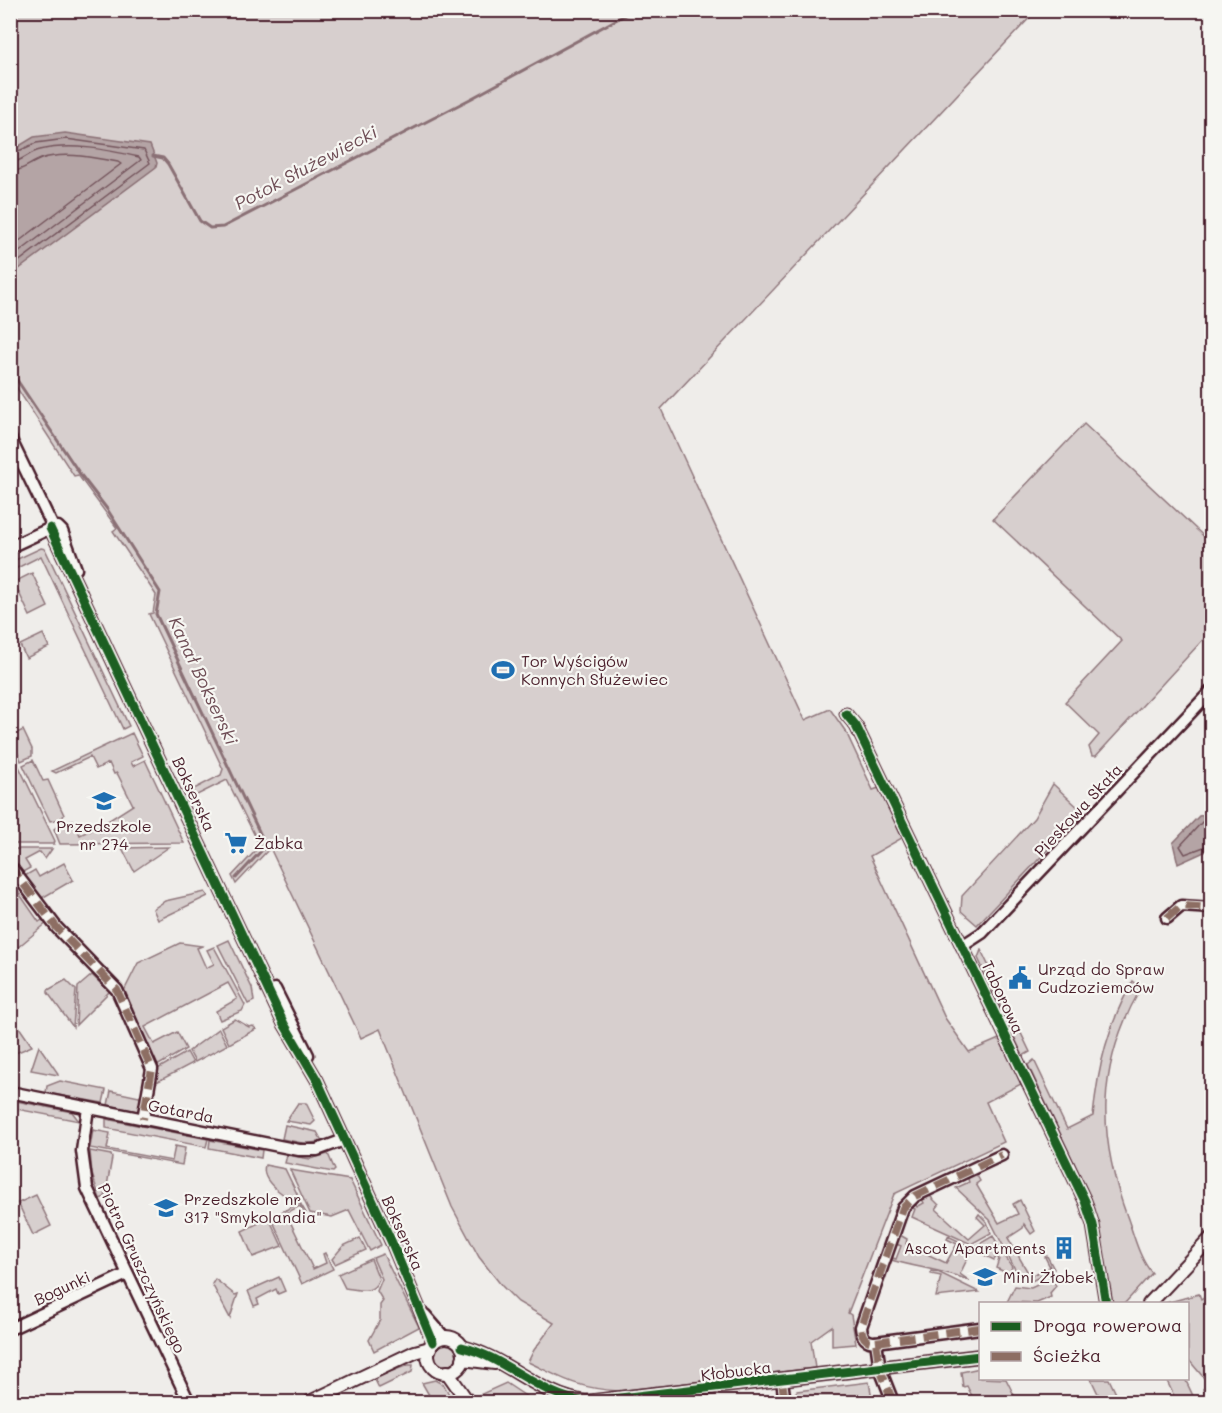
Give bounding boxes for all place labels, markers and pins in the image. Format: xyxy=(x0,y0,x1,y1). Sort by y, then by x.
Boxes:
place label: Tor Wyścigów Konnych Służewiec xyxy=(521,650,668,689)
sports icon: Tor Wyścigów Konnych Służewiec xyxy=(490,657,516,683)
school or university icon: Przedszkole nr 274 xyxy=(91,788,117,814)
place label: Przedszkole nr 274 xyxy=(56,815,152,854)
supermarket icon: Żabka xyxy=(223,830,249,856)
place label: Żabka xyxy=(254,832,303,853)
place label: Urząd do Spraw Cudzoziemców xyxy=(1038,958,1165,997)
public building icon: Urząd do Spraw Cudzoziemców xyxy=(1007,965,1033,991)
place label: Przedszkole nr 317 "Smykolandia" xyxy=(184,1188,322,1227)
school or university icon: Przedszkole nr 317 "Smykolandia" xyxy=(153,1195,179,1221)
building icon: Ascot Apartments xyxy=(1051,1235,1077,1261)
place label: Ascot Apartments xyxy=(904,1237,1046,1258)
school or university icon: Mini Żłobek xyxy=(972,1264,998,1290)
place label: Mini Żłobek xyxy=(1003,1266,1093,1287)

